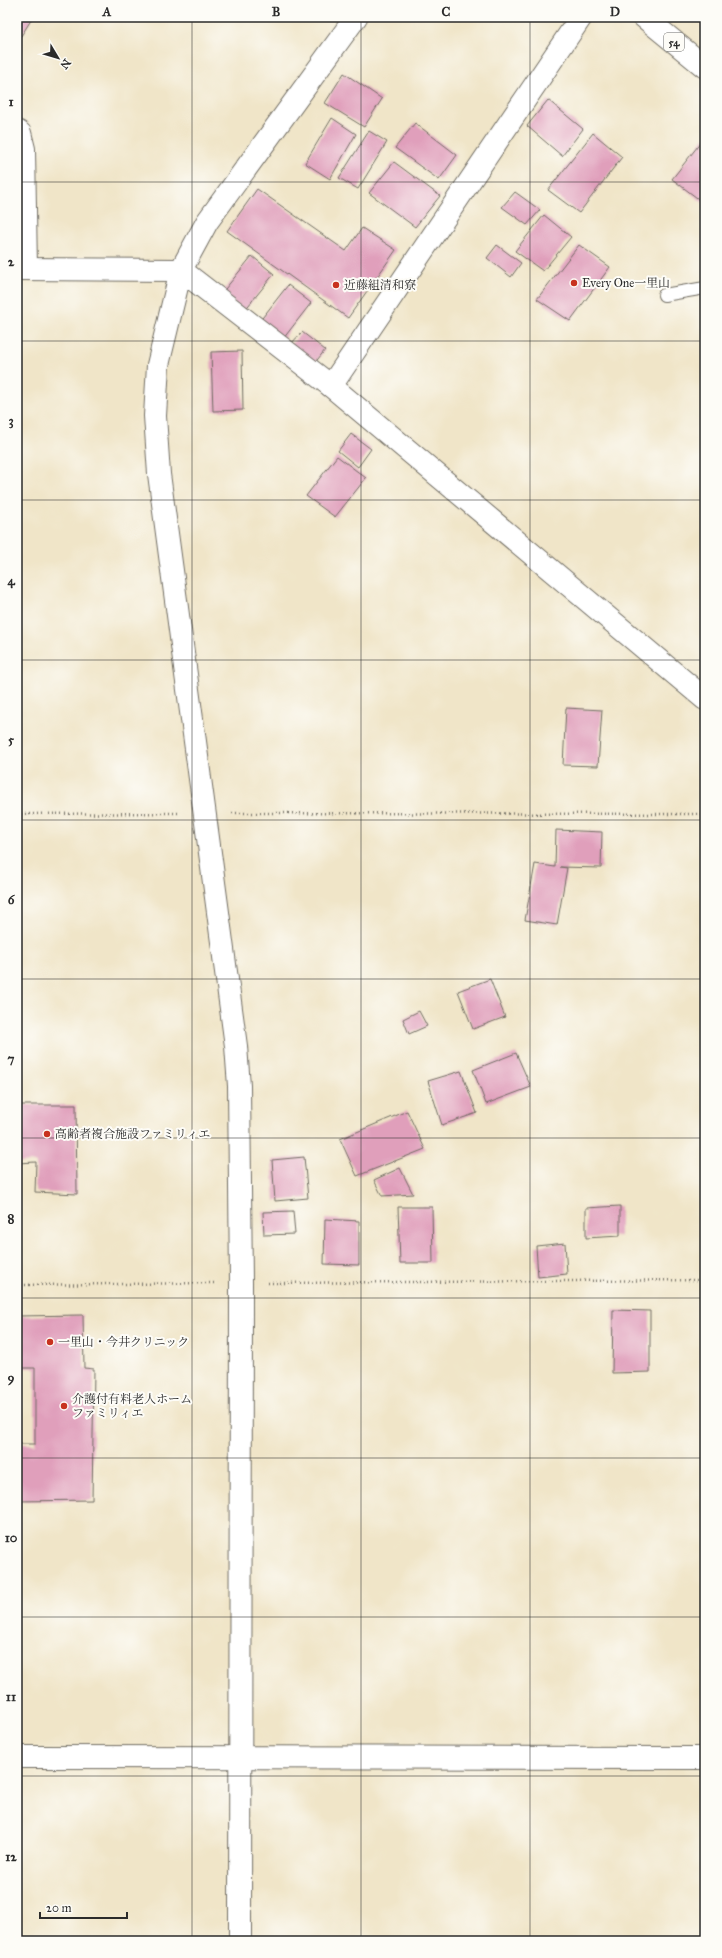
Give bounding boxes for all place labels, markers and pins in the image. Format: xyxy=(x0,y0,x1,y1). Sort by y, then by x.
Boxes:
place label: Every One一里山 xyxy=(582,276,670,290)
place label: 近藤組清和寮 xyxy=(344,278,416,292)
marker: Every One一里山 xyxy=(569,278,579,288)
marker: 近藤組清和寮 xyxy=(331,280,341,290)
place label: 高齢者複合施設ファミリィエ xyxy=(55,1127,210,1141)
marker: 高齢者複合施設ファミリィエ xyxy=(42,1129,52,1139)
place label: 一里山・今井クリニック xyxy=(58,1335,189,1349)
marker: 一里山・今井クリニック xyxy=(45,1337,55,1347)
place label: 介護付有料老人ホーム ファミリィエ xyxy=(72,1392,192,1420)
marker: 介護付有料老人ホーム ファミリィエ xyxy=(59,1401,69,1411)

